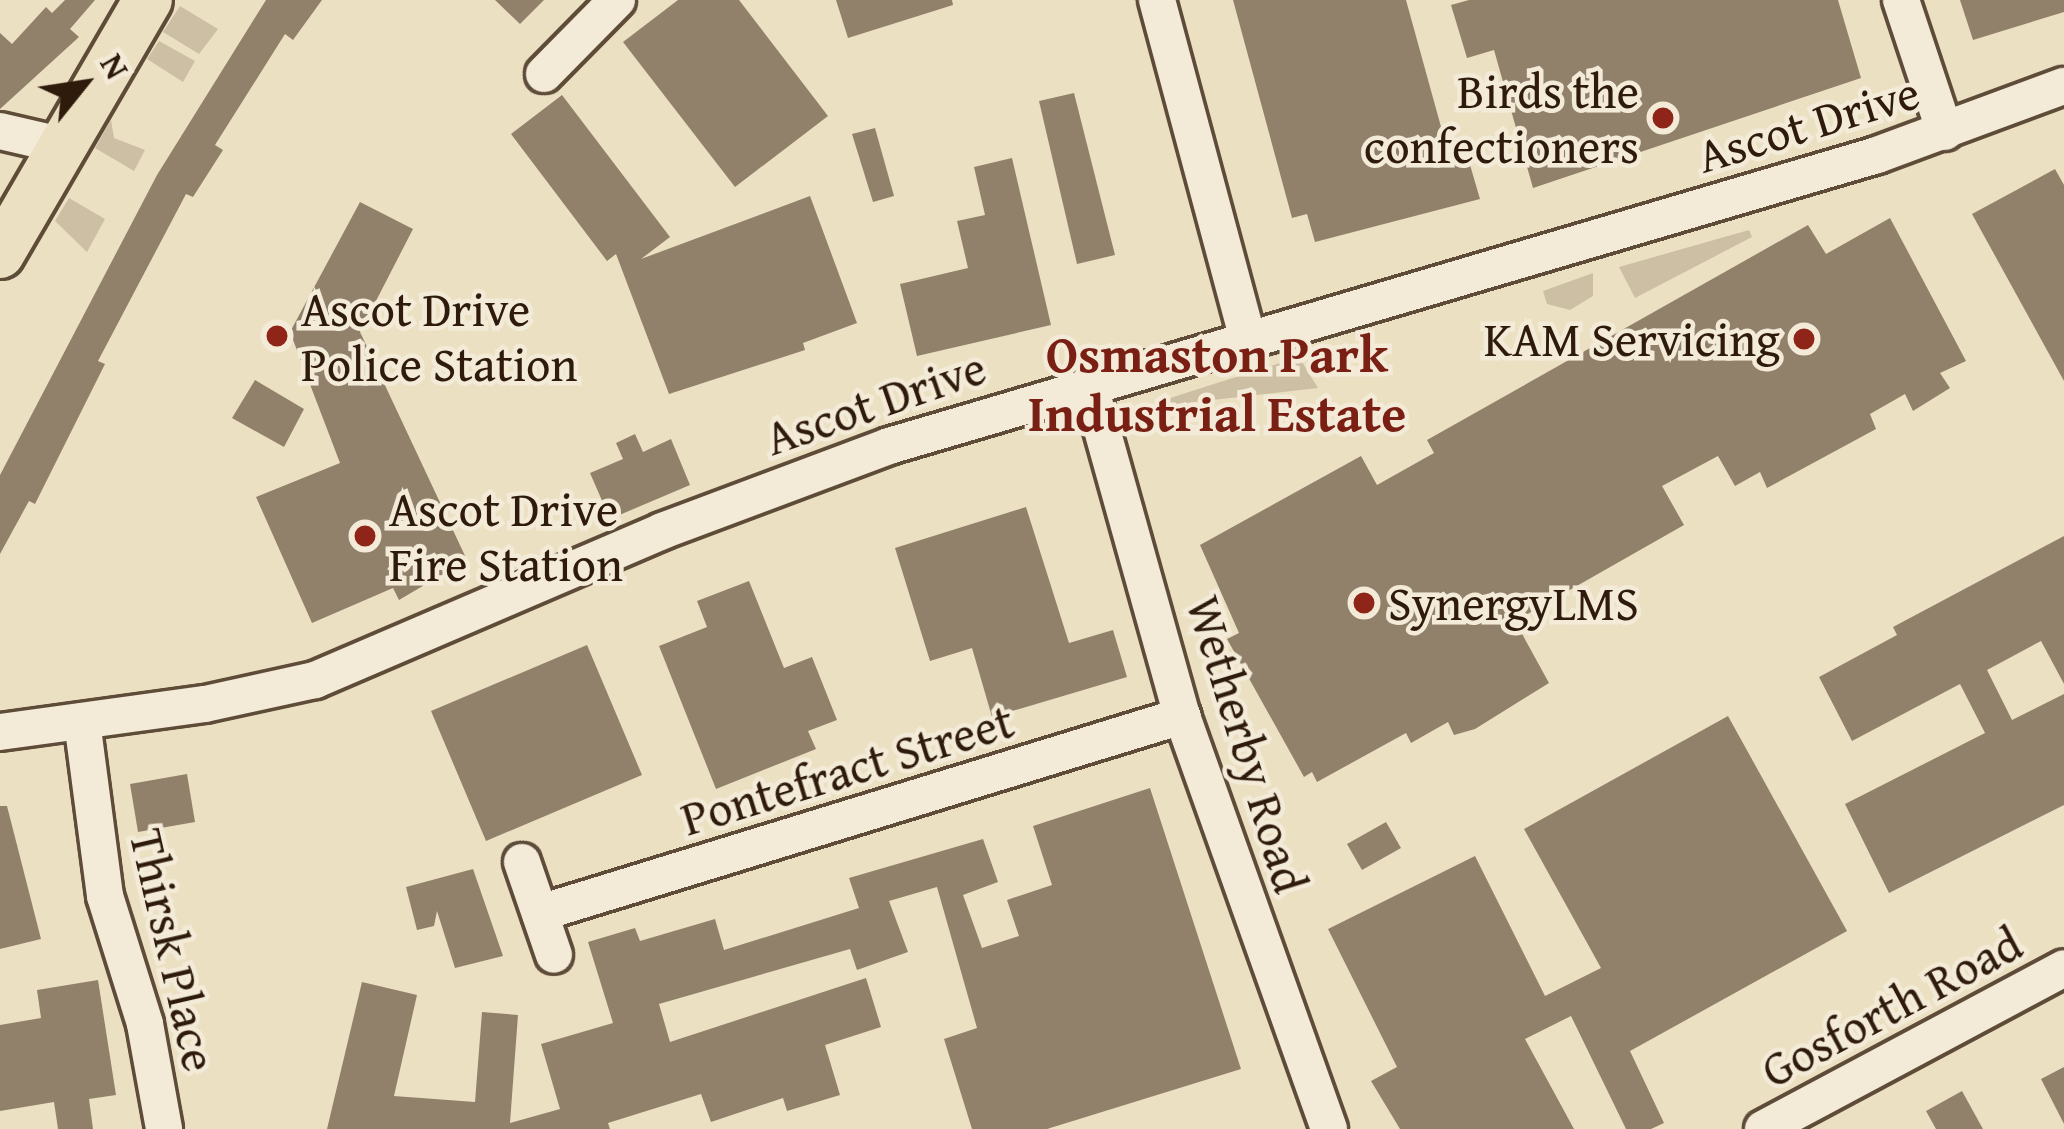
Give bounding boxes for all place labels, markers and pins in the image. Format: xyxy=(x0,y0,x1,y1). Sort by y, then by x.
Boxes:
place label: Birds the confectioners xyxy=(1364,61,1639,174)
marker: Birds the confectioners xyxy=(1650,105,1676,131)
place label: Ascot Drive Police Station xyxy=(301,279,578,392)
place label: KAM Servicing xyxy=(1484,310,1780,368)
marker: Ascot Drive Police Station xyxy=(264,323,290,349)
marker: KAM Servicing xyxy=(1791,326,1817,352)
place label: Ascot Drive Fire Station xyxy=(389,479,623,592)
marker: Ascot Drive Fire Station xyxy=(352,523,378,549)
place label: SynergyLMS xyxy=(1388,574,1639,632)
marker: SynergyLMS xyxy=(1351,590,1377,616)

